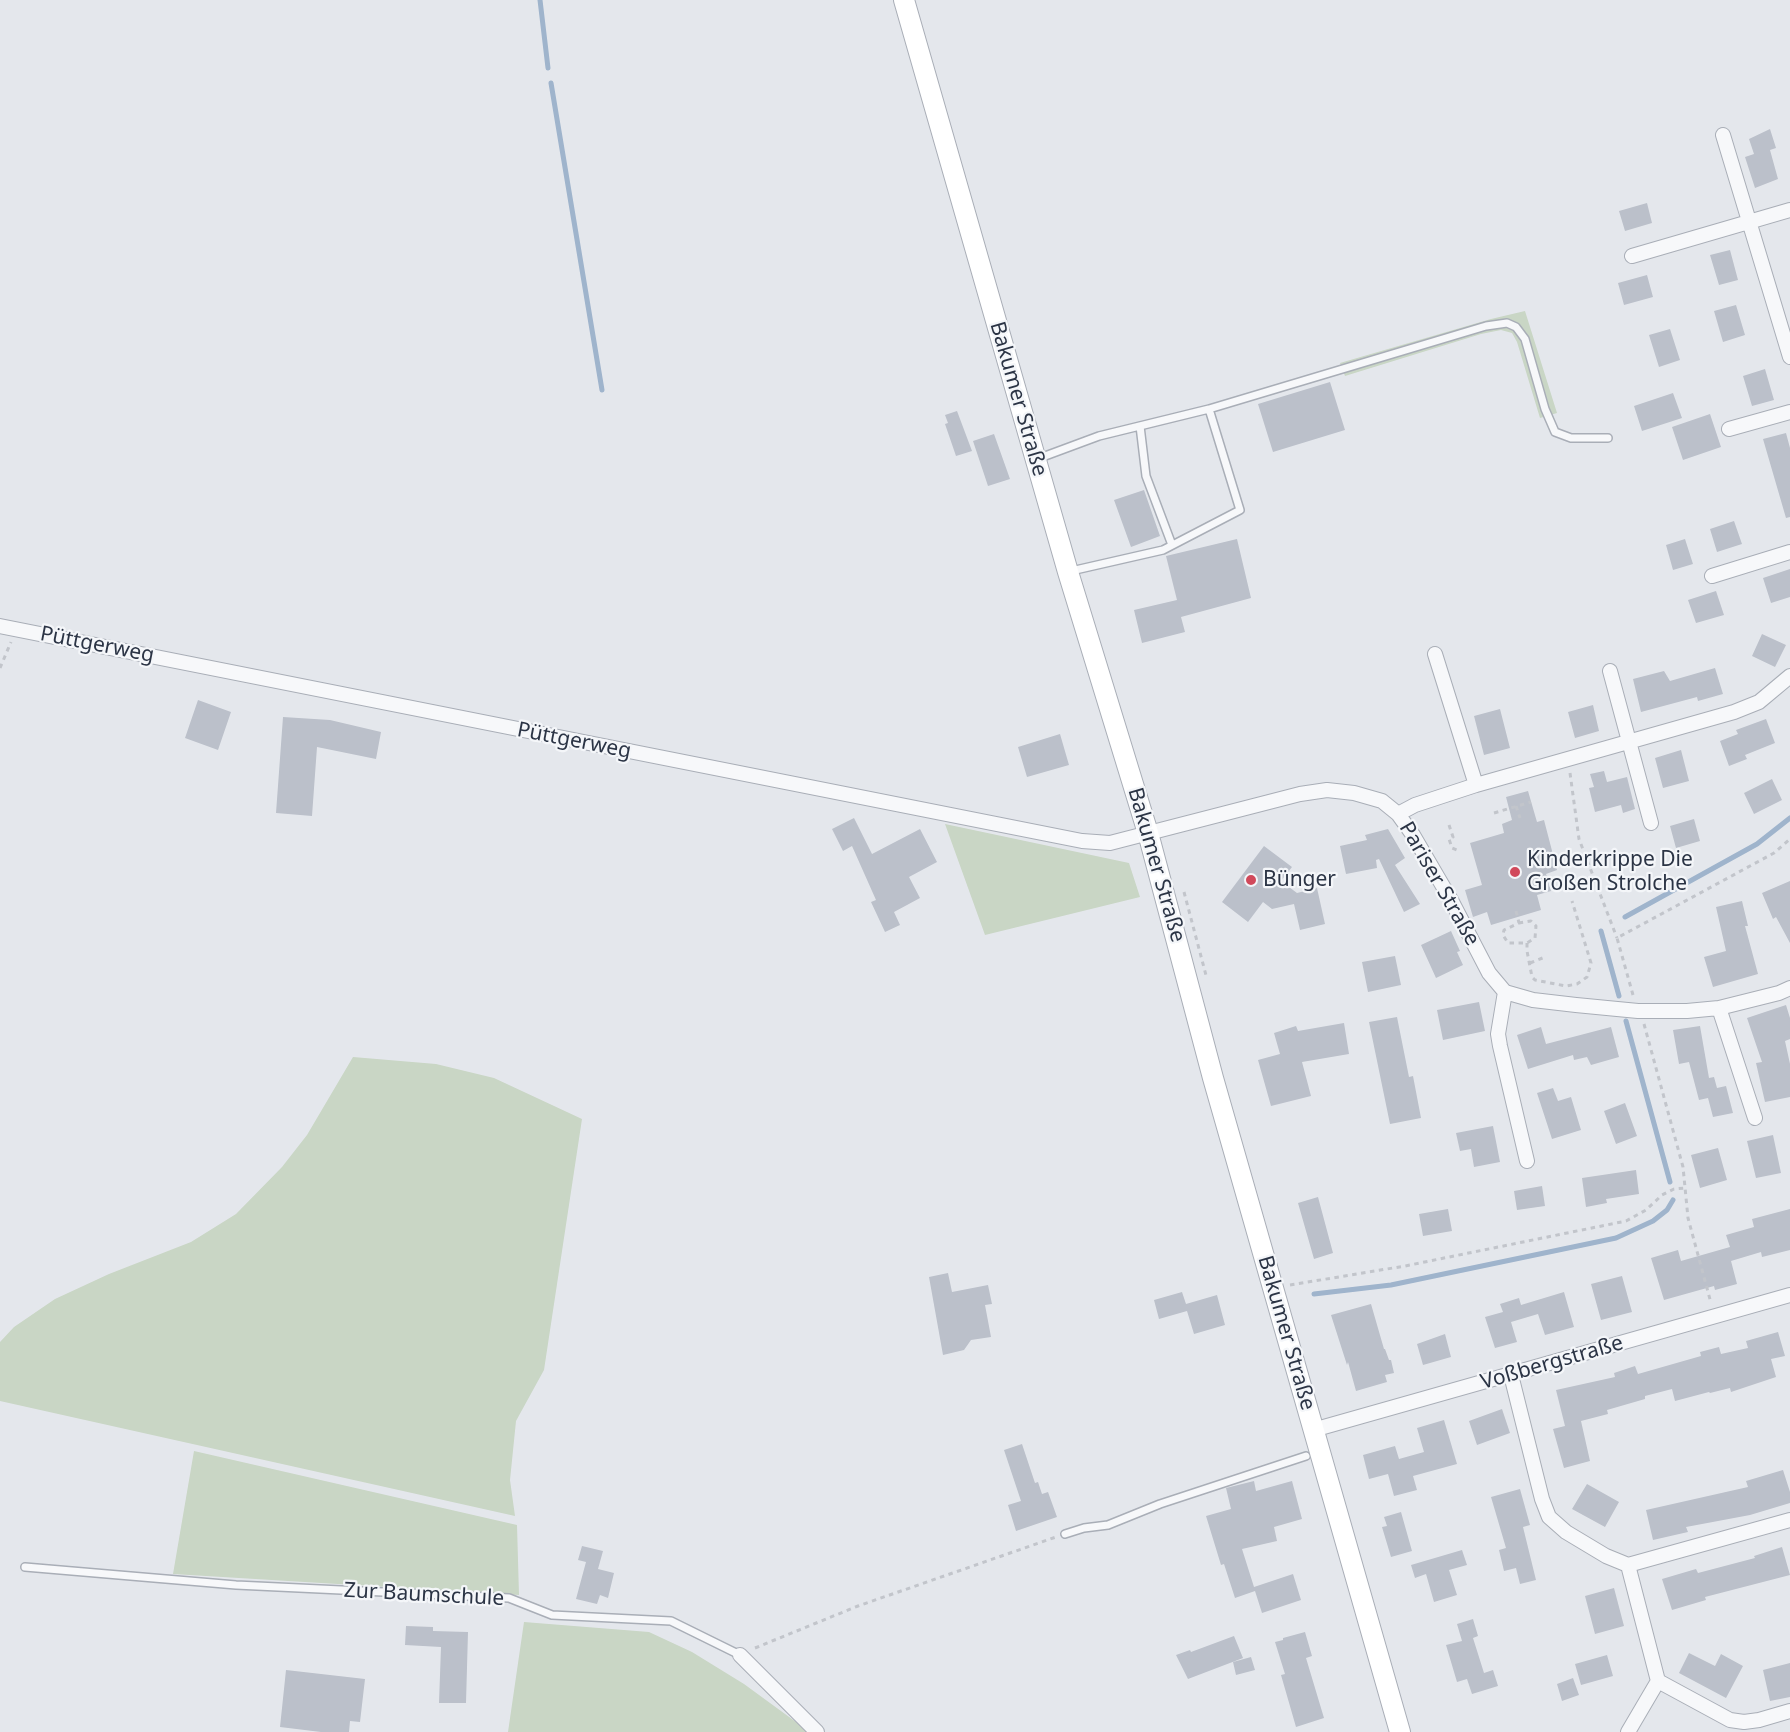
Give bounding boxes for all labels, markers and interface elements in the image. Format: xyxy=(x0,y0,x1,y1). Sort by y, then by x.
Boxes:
street label: Bakumer Straße xyxy=(984,319,1052,479)
street label: Püttgerweg xyxy=(38,622,156,668)
street label: Püttgerweg xyxy=(515,718,633,764)
street label: Bakumer Straße xyxy=(1122,785,1190,945)
street label: Pariser Straße xyxy=(1393,818,1485,950)
place label: Kinderkrippe Die Großen Strolche xyxy=(1527,847,1693,897)
marker: Kinderkrippe Die Großen Strolche xyxy=(1508,865,1522,879)
place label: Bünger xyxy=(1263,867,1336,893)
marker: Bünger xyxy=(1244,873,1258,887)
street label: Bakumer Straße xyxy=(1252,1253,1320,1413)
street label: Voßbergstraße xyxy=(1478,1331,1626,1395)
street label: Zur Baumschule xyxy=(343,1578,505,1612)

